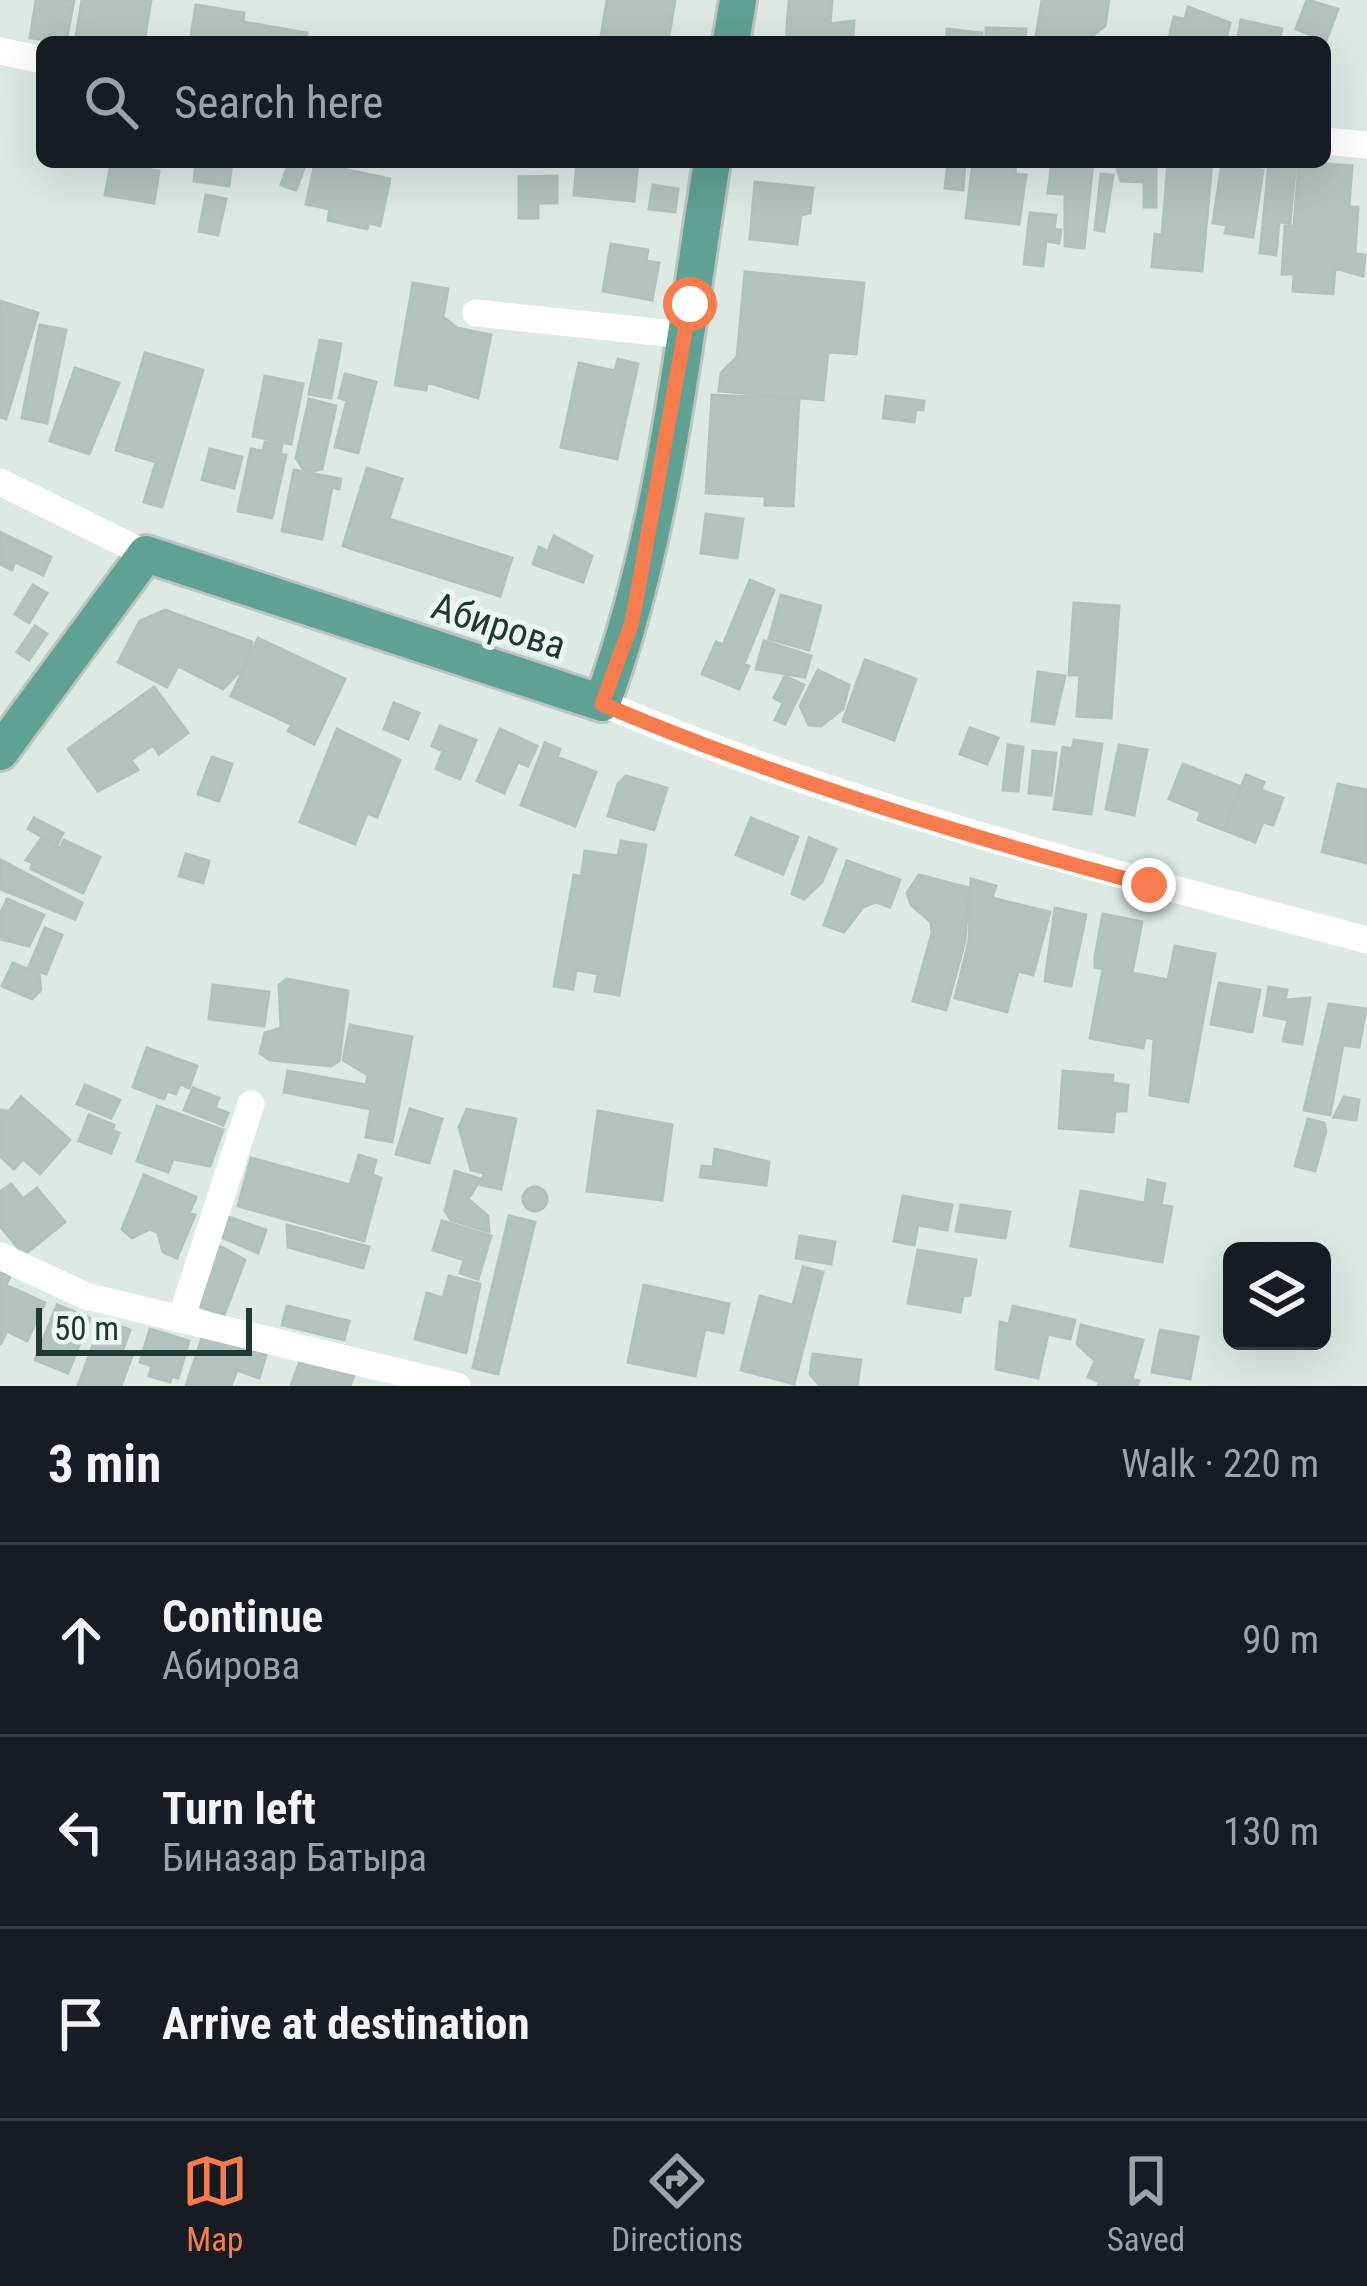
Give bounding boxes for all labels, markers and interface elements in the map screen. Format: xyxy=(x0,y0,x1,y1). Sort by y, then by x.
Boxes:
search box xyxy=(36,36,1331,168)
icon: search xyxy=(78,69,144,135)
text: Search here xyxy=(174,76,383,129)
route start xyxy=(663,277,717,331)
street label: Абирова xyxy=(426,583,571,669)
route end xyxy=(1122,858,1176,912)
map controls xyxy=(1223,1242,1331,1350)
button: layers xyxy=(1223,1242,1331,1350)
scale bar xyxy=(36,1302,252,1355)
text: 50 m xyxy=(54,1309,119,1348)
text: 3 min xyxy=(48,1435,161,1494)
text: Walk · 220 m xyxy=(1121,1441,1319,1487)
text: Continue xyxy=(162,1590,323,1643)
icon: ahead xyxy=(48,1607,114,1673)
text: 90 m xyxy=(1242,1617,1319,1663)
text: Абирова xyxy=(162,1643,300,1689)
text: Turn left xyxy=(162,1782,316,1835)
icon: left xyxy=(48,1799,114,1865)
text: 130 m xyxy=(1223,1809,1319,1855)
text: Биназар Батыра xyxy=(162,1835,427,1881)
icon: arrive xyxy=(48,1991,114,2057)
text: Arrive at destination xyxy=(162,1997,530,2050)
tab: Map xyxy=(182,2148,248,2259)
tab: Directions xyxy=(611,2148,743,2259)
tab: Saved xyxy=(1107,2148,1185,2259)

